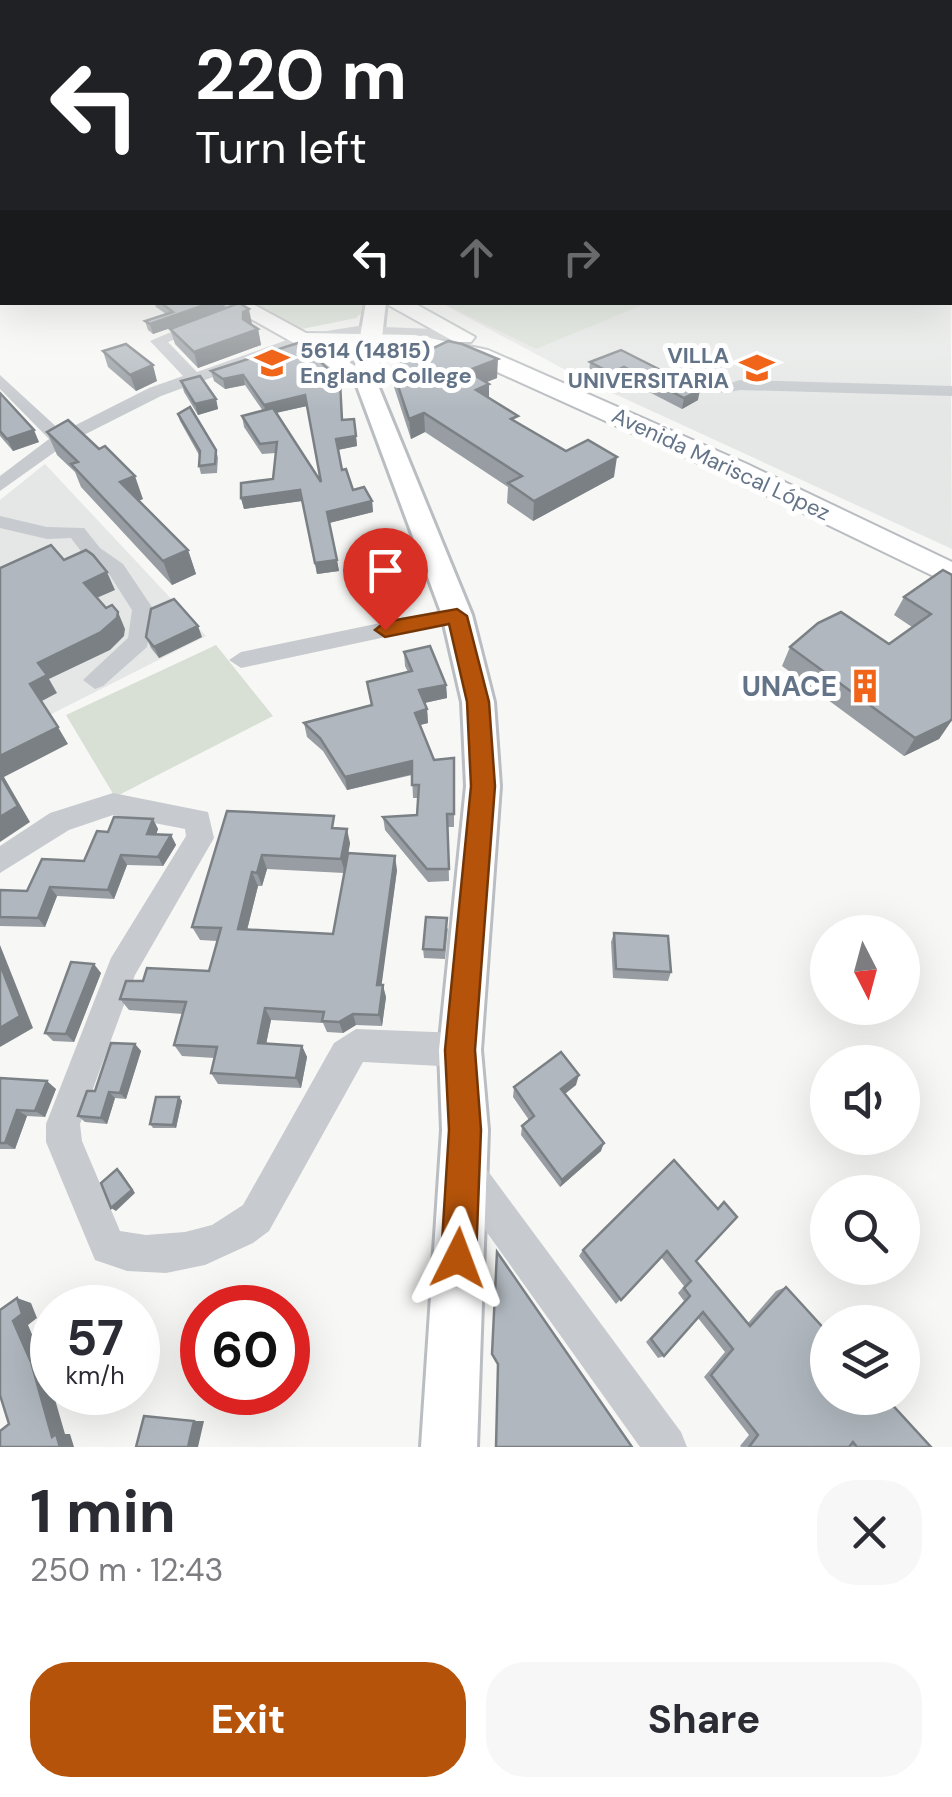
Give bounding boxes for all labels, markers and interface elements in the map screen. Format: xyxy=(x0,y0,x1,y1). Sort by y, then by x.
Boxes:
text: 220 m xyxy=(195,30,407,121)
icon: left xyxy=(30,40,160,170)
text: Turn left xyxy=(195,118,367,177)
icon: left xyxy=(344,230,399,285)
icon: ahead xyxy=(449,230,504,285)
icon: right xyxy=(554,230,609,285)
place label: 5614 (14815) England College xyxy=(300,336,472,390)
place label: VILLA UNIVERSITARIA xyxy=(568,341,729,395)
school or university icon: 5614 (14815) England College xyxy=(253,344,291,382)
school or university icon: VILLA UNIVERSITARIA xyxy=(738,349,776,387)
street label: Avenida Mariscal López xyxy=(607,401,835,527)
pin xyxy=(343,528,428,631)
icon: arrive xyxy=(358,543,413,598)
building icon: UNACE xyxy=(846,667,884,705)
place label: UNACE xyxy=(742,668,837,705)
north arrow xyxy=(810,915,920,1025)
map controls xyxy=(810,915,920,1415)
button: sound xyxy=(810,1045,920,1155)
button: search xyxy=(810,1175,920,1285)
position arrow xyxy=(406,1206,510,1310)
speed limit sign: 60 xyxy=(180,1285,310,1415)
text: 57 xyxy=(66,1305,124,1371)
button: layers xyxy=(810,1305,920,1415)
text: km/h xyxy=(65,1359,125,1392)
text: 1 min xyxy=(30,1472,176,1551)
button: close xyxy=(817,1480,922,1585)
text: 250 m · 12:43 xyxy=(30,1549,223,1591)
button: Exit xyxy=(30,1662,466,1777)
button: Share xyxy=(486,1662,922,1777)

